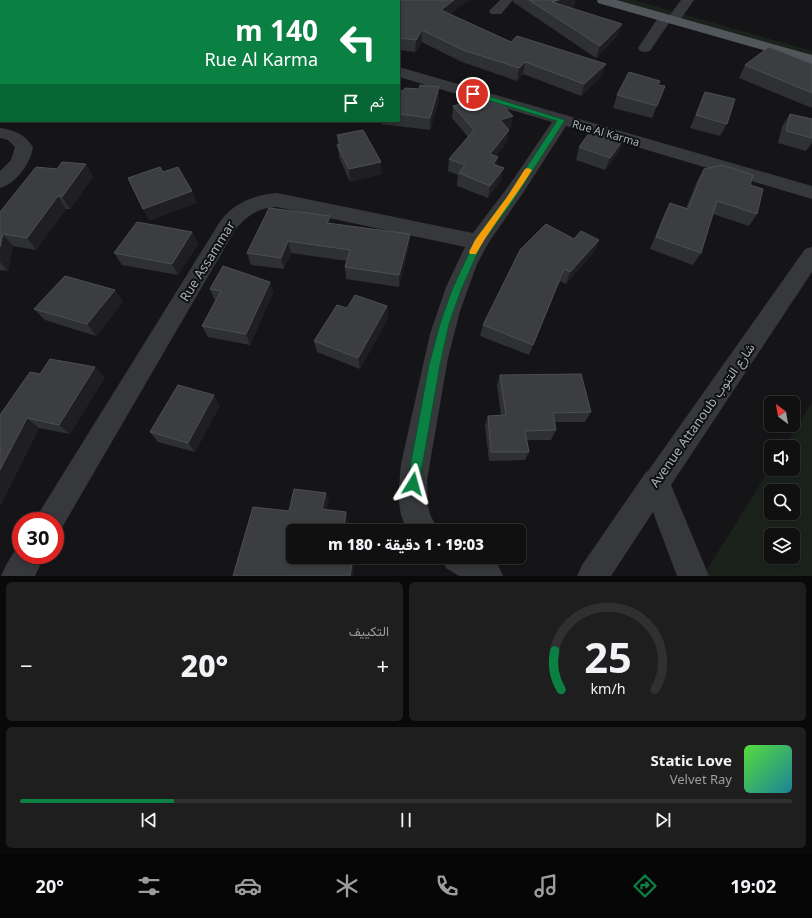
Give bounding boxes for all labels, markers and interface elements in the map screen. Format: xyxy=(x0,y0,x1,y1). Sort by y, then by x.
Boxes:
text: 140 m xyxy=(235,11,318,49)
icon: left xyxy=(332,16,384,68)
text: Rue Al Karma xyxy=(204,47,318,71)
pin xyxy=(456,77,490,111)
icon: arrive xyxy=(462,83,484,105)
text: ثم xyxy=(370,91,384,111)
icon: arrive xyxy=(340,92,362,114)
street label: Rue Al Karma xyxy=(571,116,642,149)
street label: Rue Assammar xyxy=(175,217,239,305)
street label: Avenue Attanoub شارع التنوب xyxy=(645,339,760,491)
north arrow xyxy=(764,396,800,432)
map controls xyxy=(764,396,800,564)
button: sound xyxy=(764,440,800,476)
position arrow xyxy=(392,463,434,505)
button: search xyxy=(764,484,800,520)
speed limit sign: 30 xyxy=(12,512,64,564)
button: layers xyxy=(764,528,800,564)
text: 19:03 · 1 دقيقة · 180 m xyxy=(328,534,484,554)
text: التكييف xyxy=(349,622,389,640)
text: 25 xyxy=(584,628,631,684)
text: 20° xyxy=(181,645,228,686)
text: − xyxy=(20,650,33,680)
text: + xyxy=(376,650,389,680)
text: km/h xyxy=(590,678,625,697)
text: Static Love xyxy=(651,750,732,770)
text: Velvet Ray xyxy=(670,770,732,788)
icon: previous xyxy=(138,809,160,831)
icon: pause xyxy=(395,809,417,831)
icon: next xyxy=(652,809,674,831)
icon: filters xyxy=(135,872,163,900)
icon: car xyxy=(234,872,262,900)
icon: climate xyxy=(333,872,361,900)
icon: phone xyxy=(433,872,461,900)
icon: music xyxy=(532,872,560,900)
icon: directions xyxy=(631,872,659,900)
text: 20° xyxy=(36,874,64,898)
text: 19:02 xyxy=(730,874,776,898)

